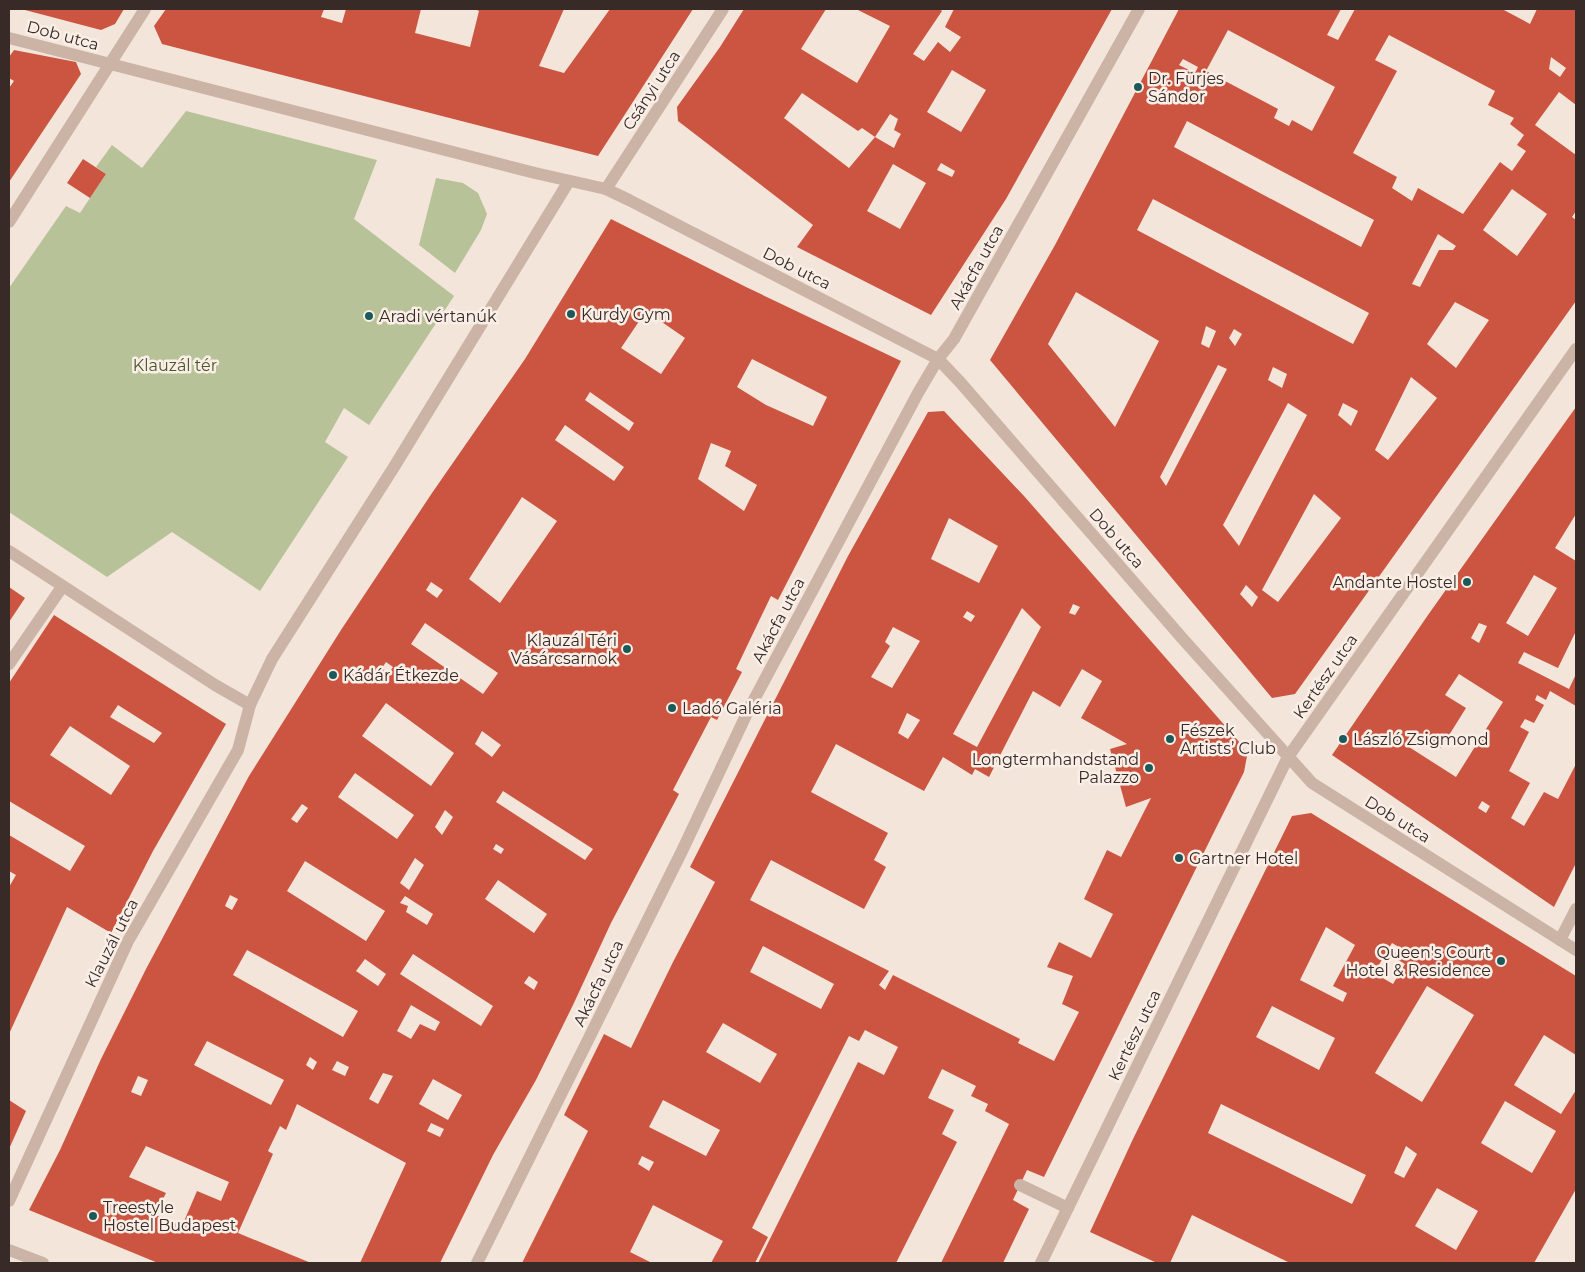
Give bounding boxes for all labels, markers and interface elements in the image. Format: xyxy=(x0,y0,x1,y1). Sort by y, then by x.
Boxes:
street label: Dob utca xyxy=(25,17,101,54)
street label: Csányi utca xyxy=(619,47,684,134)
place label: Dr. Fürjes Sándor xyxy=(1148,69,1224,106)
marker: Dr. Fürjes Sándor xyxy=(1132,81,1144,93)
street label: Akácfa utca xyxy=(945,222,1007,313)
street label: Dob utca xyxy=(760,243,834,294)
place label: Kurdy Gym xyxy=(581,305,671,324)
place label: Aradi vértanúk xyxy=(379,307,497,326)
marker: Kurdy Gym xyxy=(565,308,577,320)
marker: Aradi vértanúk xyxy=(363,310,375,322)
park label: Klauzál tér xyxy=(133,356,217,375)
street label: Dob utca xyxy=(1085,504,1148,572)
place label: Andante Hostel xyxy=(1333,573,1457,592)
street label: Akácfa utca xyxy=(748,574,809,666)
marker: Andante Hostel xyxy=(1461,576,1473,588)
street label: Kertész utca xyxy=(1289,630,1362,722)
place label: Klauzál Téri Vásárcsarnok xyxy=(511,631,617,668)
marker: Klauzál Téri Vásárcsarnok xyxy=(621,643,633,655)
place label: Kádár Étkezde xyxy=(343,666,459,685)
marker: Kádár Étkezde xyxy=(327,669,339,681)
place label: Ladó Galéria xyxy=(682,699,782,718)
marker: Ladó Galéria xyxy=(666,702,678,714)
place label: Fészek Artists’ Club xyxy=(1180,721,1276,758)
place label: László Zsigmond xyxy=(1353,730,1489,749)
marker: Fészek Artists’ Club xyxy=(1164,733,1176,745)
marker: László Zsigmond xyxy=(1337,733,1349,745)
place label: Longtermhandstand Palazzo xyxy=(972,750,1139,787)
marker: Longtermhandstand Palazzo xyxy=(1143,762,1155,774)
street label: Dob utca xyxy=(1361,792,1434,847)
place label: Gartner Hotel xyxy=(1189,849,1298,868)
marker: Gartner Hotel xyxy=(1173,852,1185,864)
street label: Klauzál utca xyxy=(81,896,142,991)
street label: Akácfa utca xyxy=(569,937,628,1029)
place label: Queen's Court Hotel & Residence xyxy=(1346,943,1492,980)
marker: Queen's Court Hotel & Residence xyxy=(1495,955,1507,967)
street label: Kertész utca xyxy=(1104,987,1165,1084)
place label: Treestyle Hostel Budapest xyxy=(103,1198,237,1235)
marker: Treestyle Hostel Budapest xyxy=(87,1210,99,1222)

